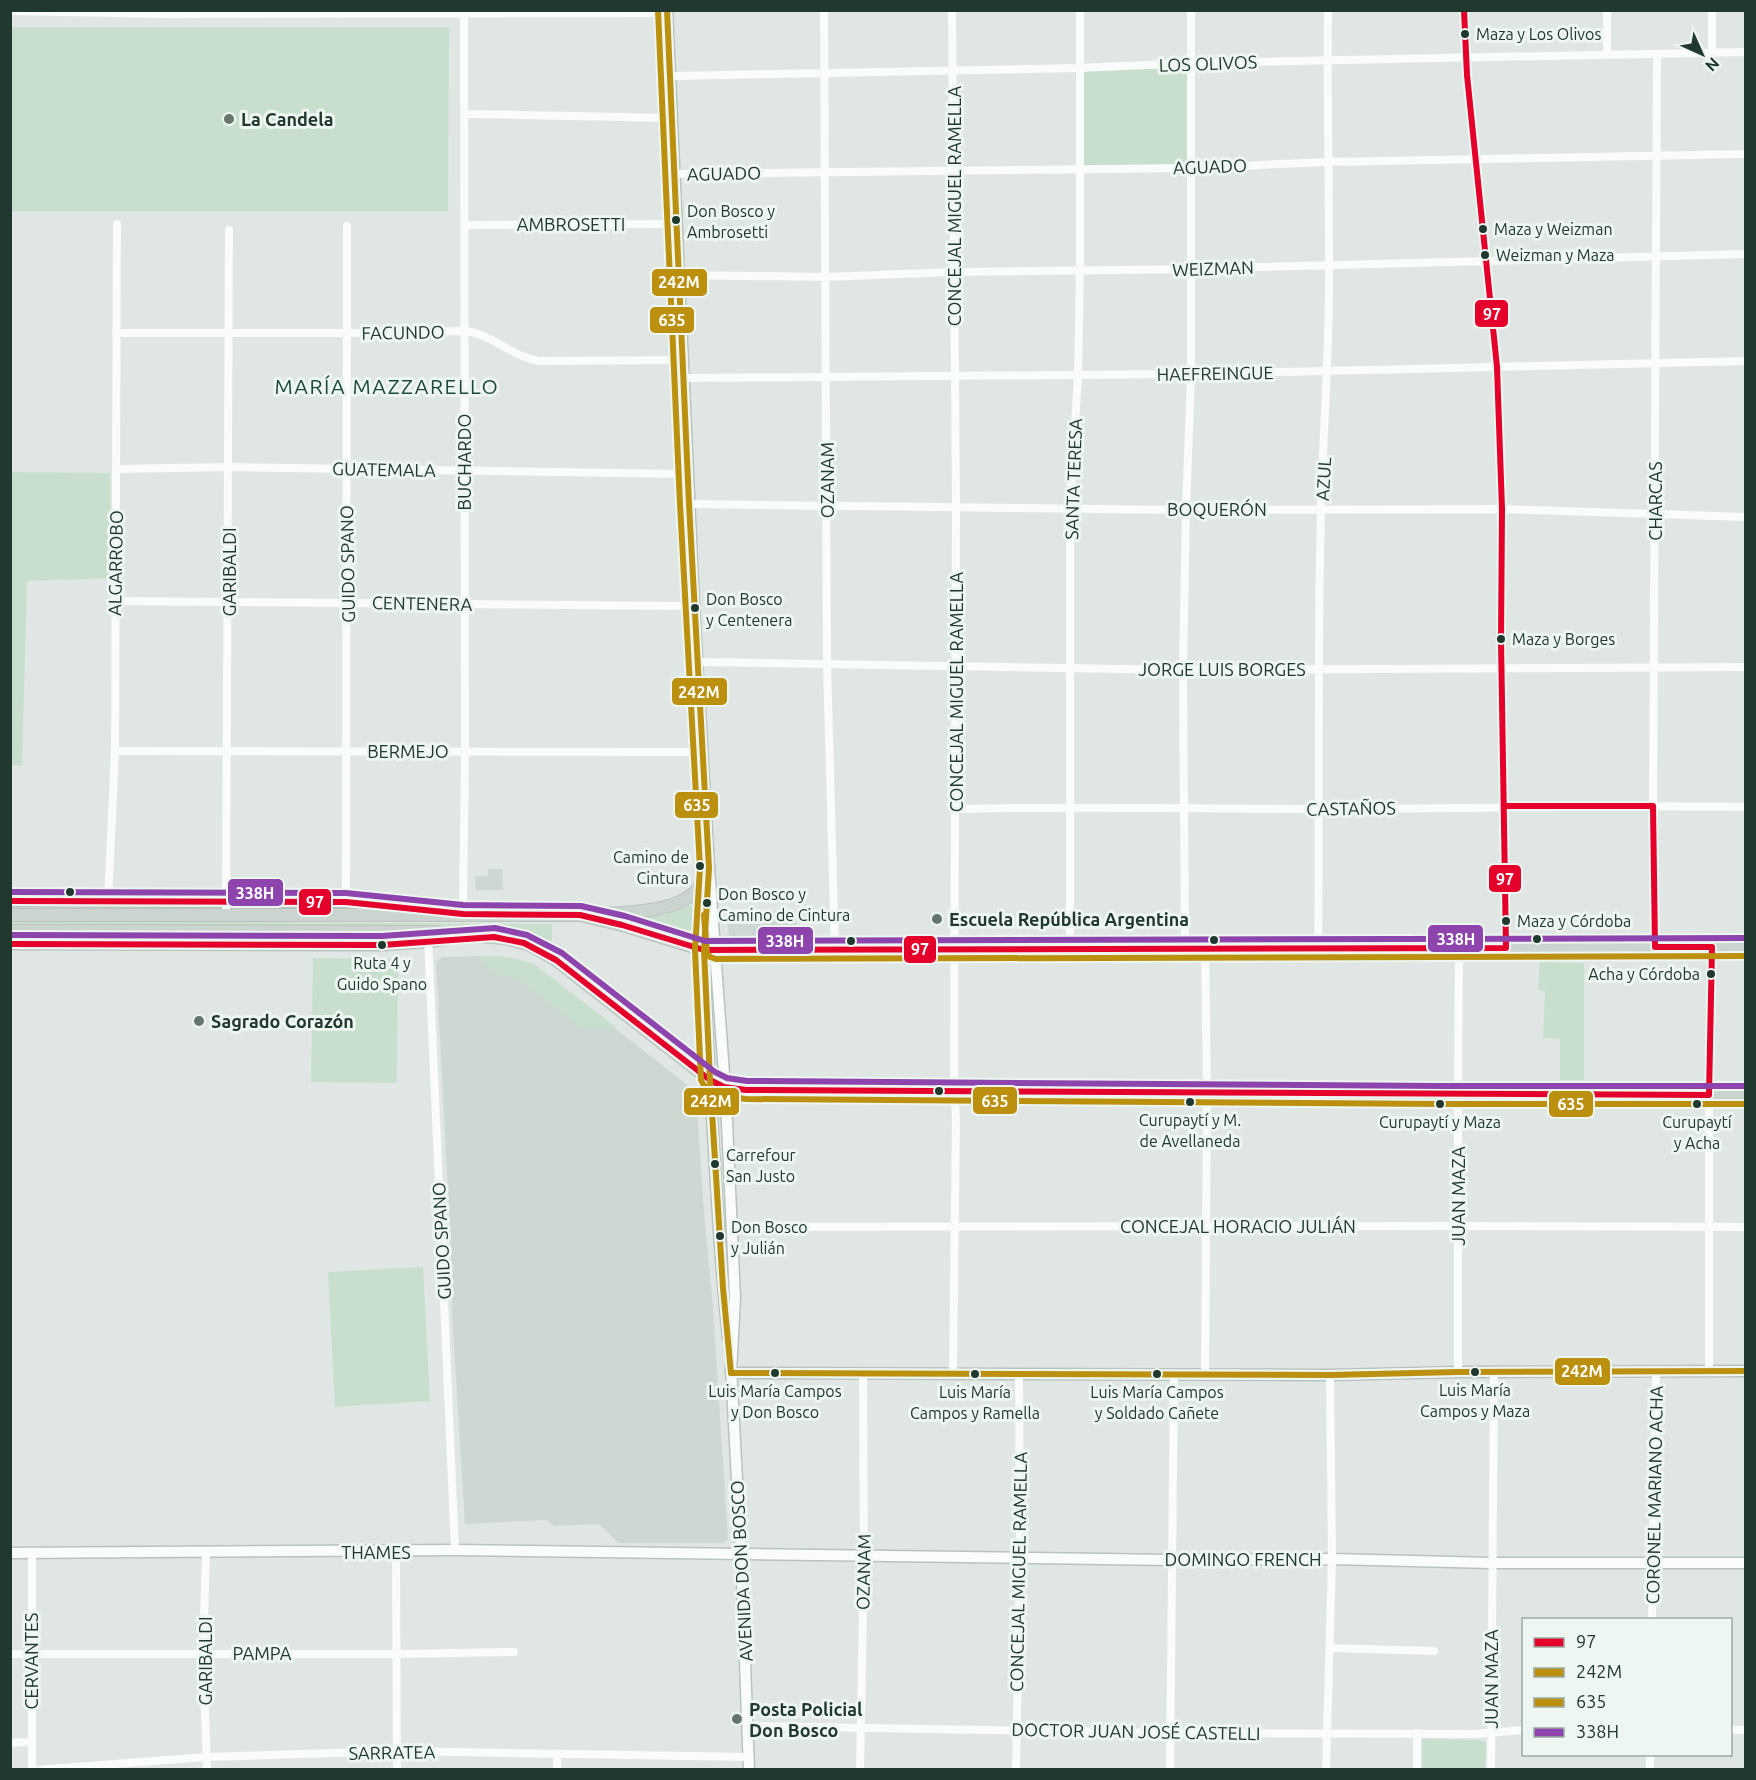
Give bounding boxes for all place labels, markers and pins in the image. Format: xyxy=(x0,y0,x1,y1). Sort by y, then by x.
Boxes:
place label: Maza y Los Olivos xyxy=(1476,25,1601,43)
marker: Maza y Los Olivos xyxy=(1459,28,1471,40)
place label: La Candela xyxy=(241,109,334,129)
marker: La Candela xyxy=(222,112,236,126)
place label: Don Bosco y Ambrosetti xyxy=(687,202,775,241)
marker: Don Bosco y Ambrosetti xyxy=(670,214,682,226)
place label: Maza y Weizman xyxy=(1494,220,1613,238)
marker: Maza y Weizman xyxy=(1477,223,1489,235)
place label: Weizman y Maza xyxy=(1496,246,1615,264)
marker: Weizman y Maza xyxy=(1479,249,1491,261)
place label: Don Bosco y Centenera xyxy=(706,590,792,629)
marker: Don Bosco y Centenera xyxy=(689,602,701,614)
place label: Maza y Borges xyxy=(1512,630,1615,648)
marker: Maza y Borges xyxy=(1495,633,1507,645)
place label: Camino de Cintura xyxy=(613,848,689,887)
marker: Camino de Cintura xyxy=(694,860,706,872)
place label: Don Bosco y Camino de Cintura xyxy=(718,885,850,924)
unlabelled marker xyxy=(64,886,76,898)
marker: Don Bosco y Camino de Cintura xyxy=(701,897,713,909)
place label: Escuela República Argentina xyxy=(949,909,1189,929)
marker: Escuela República Argentina xyxy=(930,912,944,926)
place label: Maza y Córdoba xyxy=(1517,912,1631,930)
marker: Maza y Córdoba xyxy=(1500,915,1512,927)
unlabelled marker xyxy=(1531,933,1543,945)
unlabelled marker xyxy=(1208,934,1220,946)
unlabelled marker xyxy=(845,935,857,947)
marker: Ruta 4 y Guido Spano xyxy=(376,939,388,951)
place label: Ruta 4 y Guido Spano xyxy=(337,954,427,993)
place label: Acha y Córdoba xyxy=(1588,965,1700,983)
marker: Acha y Córdoba xyxy=(1705,968,1717,980)
place label: Sagrado Corazón xyxy=(211,1011,354,1031)
marker: Sagrado Corazón xyxy=(192,1014,206,1028)
unlabelled marker xyxy=(933,1085,945,1097)
marker: Curupaytí y M. de Avellaneda xyxy=(1184,1096,1196,1108)
marker: Curupaytí y Maza xyxy=(1434,1098,1446,1110)
marker: Curupaytí y Acha xyxy=(1691,1098,1703,1110)
place label: Curupaytí y M. de Avellaneda xyxy=(1139,1111,1241,1150)
place label: Curupaytí y Maza xyxy=(1379,1113,1501,1131)
place label: Curupaytí y Acha xyxy=(1662,1113,1733,1152)
place label: Carrefour San Justo xyxy=(726,1146,796,1185)
marker: Carrefour San Justo xyxy=(709,1158,721,1170)
place label: Don Bosco y Julián xyxy=(731,1218,808,1257)
marker: Don Bosco y Julián xyxy=(714,1230,726,1242)
marker: Luis María Campos y Maza xyxy=(1469,1366,1481,1378)
marker: Luis María Campos y Don Bosco xyxy=(769,1367,781,1379)
marker: Luis María Campos y Ramella xyxy=(969,1368,981,1380)
marker: Luis María Campos y Soldado Cañete xyxy=(1151,1368,1163,1380)
place label: Luis María Campos y Maza xyxy=(1420,1381,1530,1420)
place label: Luis María Campos y Don Bosco xyxy=(708,1382,842,1421)
place label: Luis María Campos y Ramella xyxy=(910,1383,1040,1422)
place label: Luis María Campos y Soldado Cañete xyxy=(1090,1383,1224,1422)
place label: Posta Policial Don Bosco xyxy=(749,1699,863,1740)
marker: Posta Policial Don Bosco xyxy=(730,1712,744,1726)

